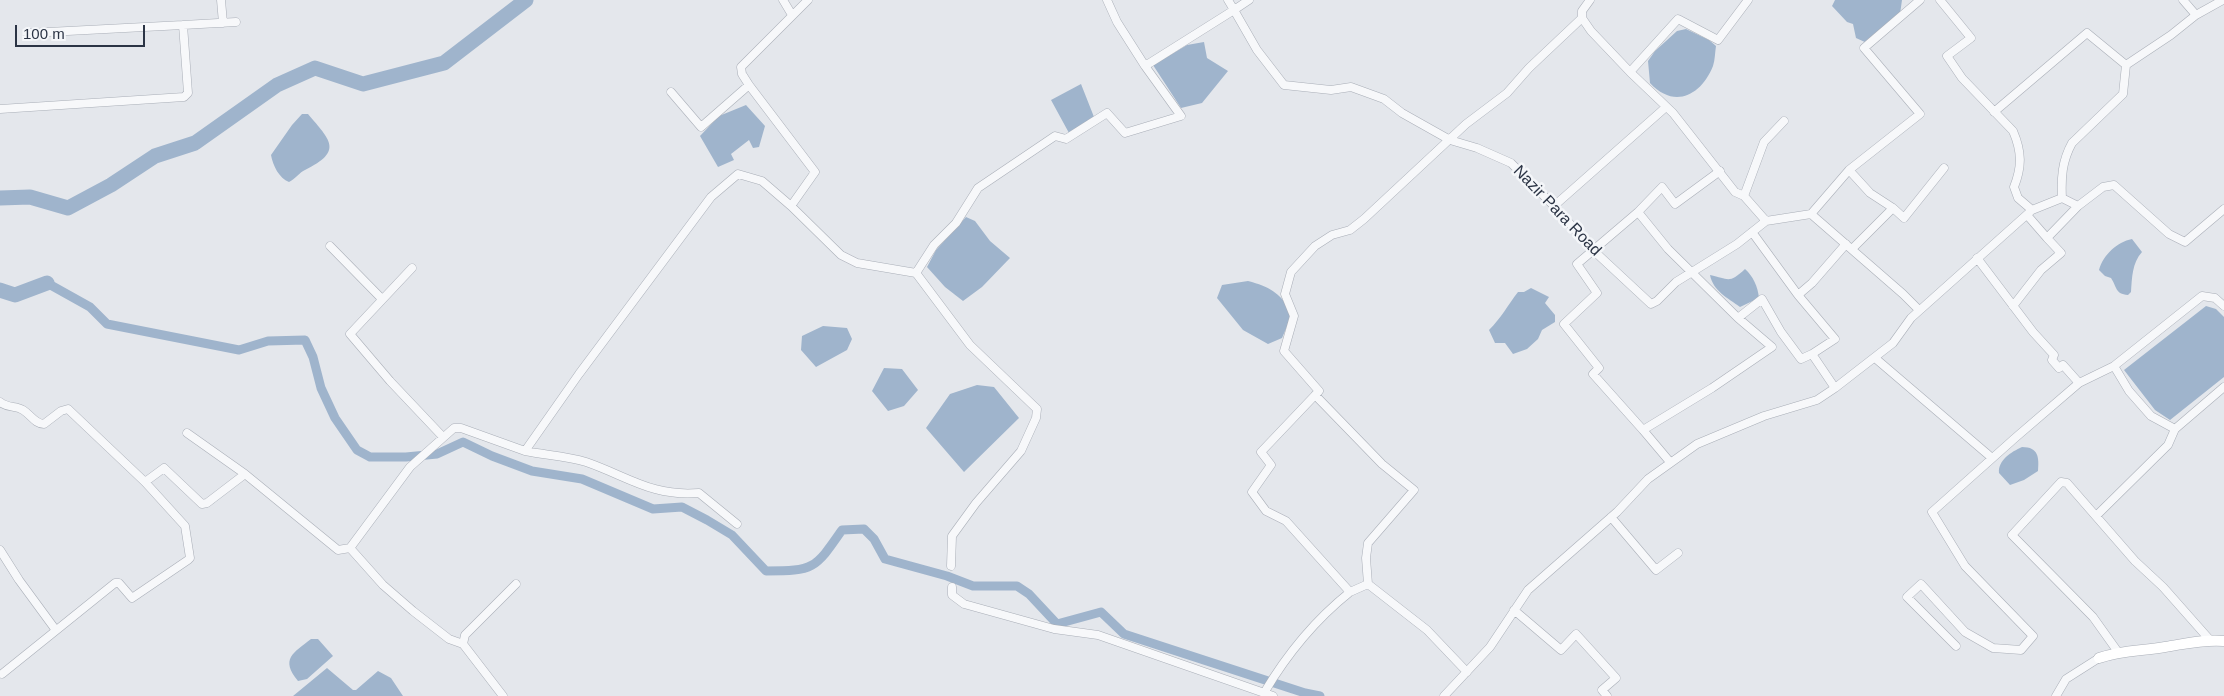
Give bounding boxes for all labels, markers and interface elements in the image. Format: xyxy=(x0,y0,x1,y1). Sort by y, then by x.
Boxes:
scale bar xyxy=(18,15,148,47)
text: 100 m xyxy=(23,25,65,42)
street label: Nazir Para Road xyxy=(1509,162,1605,260)

